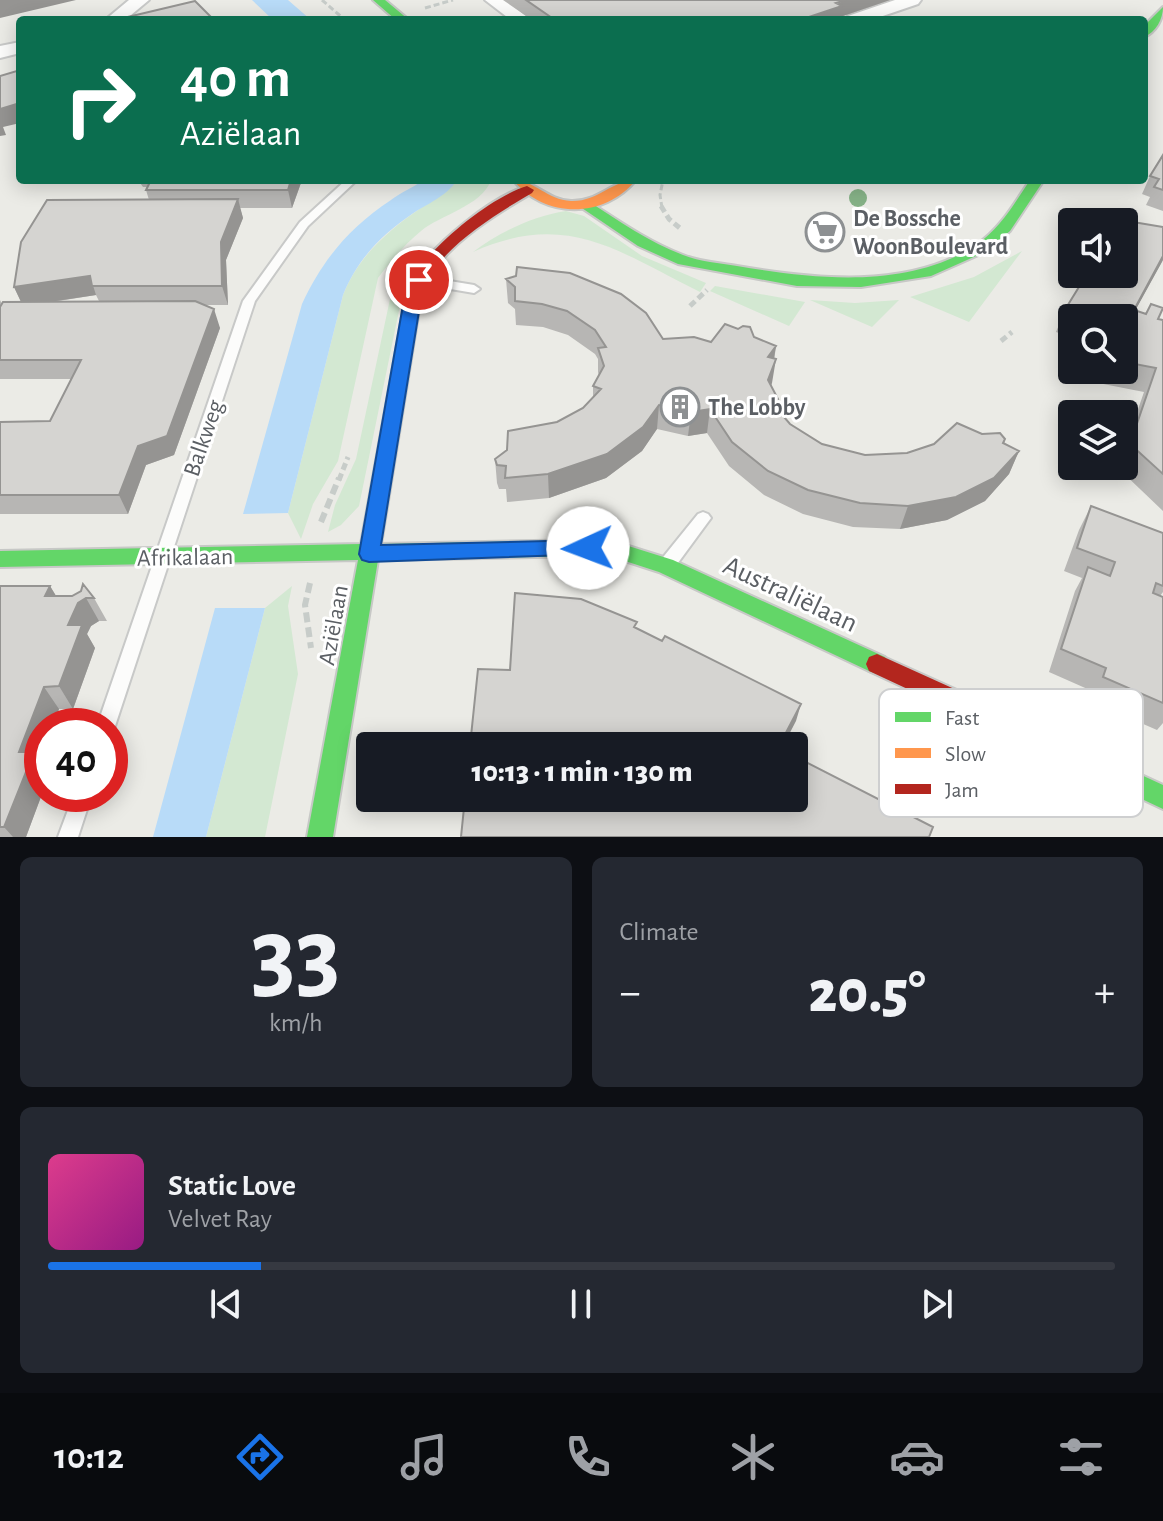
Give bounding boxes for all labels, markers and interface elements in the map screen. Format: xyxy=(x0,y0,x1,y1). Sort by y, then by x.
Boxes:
icon: right xyxy=(48,48,152,152)
text: 40 m xyxy=(180,51,291,107)
text: Aziëlaan xyxy=(180,116,301,152)
place label: De Bossche WoonBoulevard xyxy=(853,207,1008,259)
map controls xyxy=(1058,208,1138,480)
button: sound xyxy=(1058,208,1138,288)
supermarket icon: De Bossche WoonBoulevard xyxy=(804,211,846,253)
pin xyxy=(385,246,453,314)
icon: arrive xyxy=(397,258,441,302)
button: search xyxy=(1058,304,1138,384)
building icon: The Lobby xyxy=(659,386,701,428)
place label: The Lobby xyxy=(708,396,806,420)
street label: Balkweg xyxy=(180,397,228,480)
button: layers xyxy=(1058,400,1138,480)
position arrow xyxy=(546,506,630,590)
street label: Afrikalaan xyxy=(137,545,233,571)
street label: Australiëlaan xyxy=(719,552,862,638)
street label: Aziëlaan xyxy=(315,583,353,667)
legend xyxy=(879,689,1143,817)
text: Fast xyxy=(945,707,979,729)
speed limit sign: 40 xyxy=(24,708,128,812)
text: Slow xyxy=(945,743,986,765)
text: 10:13 · 1 min · 130 m xyxy=(471,757,693,787)
text: Jam xyxy=(945,779,979,801)
text: 33 xyxy=(251,904,341,1008)
text: Climate xyxy=(620,919,698,945)
text: 20.5° xyxy=(809,963,926,1023)
text: − xyxy=(620,971,641,1015)
text: + xyxy=(1094,971,1115,1015)
text: km/h xyxy=(269,1010,323,1036)
text: Static Love xyxy=(168,1171,296,1201)
text: Velvet Ray xyxy=(168,1206,272,1232)
icon: previous xyxy=(204,1282,248,1326)
icon: pause xyxy=(559,1282,603,1326)
icon: next xyxy=(915,1282,959,1326)
icon: directions xyxy=(232,1429,288,1485)
icon: music xyxy=(396,1429,452,1485)
icon: phone xyxy=(560,1429,616,1485)
icon: climate xyxy=(725,1429,781,1485)
icon: car xyxy=(889,1429,945,1485)
icon: filters xyxy=(1053,1429,1109,1485)
text: 10:12 xyxy=(54,1439,124,1475)

